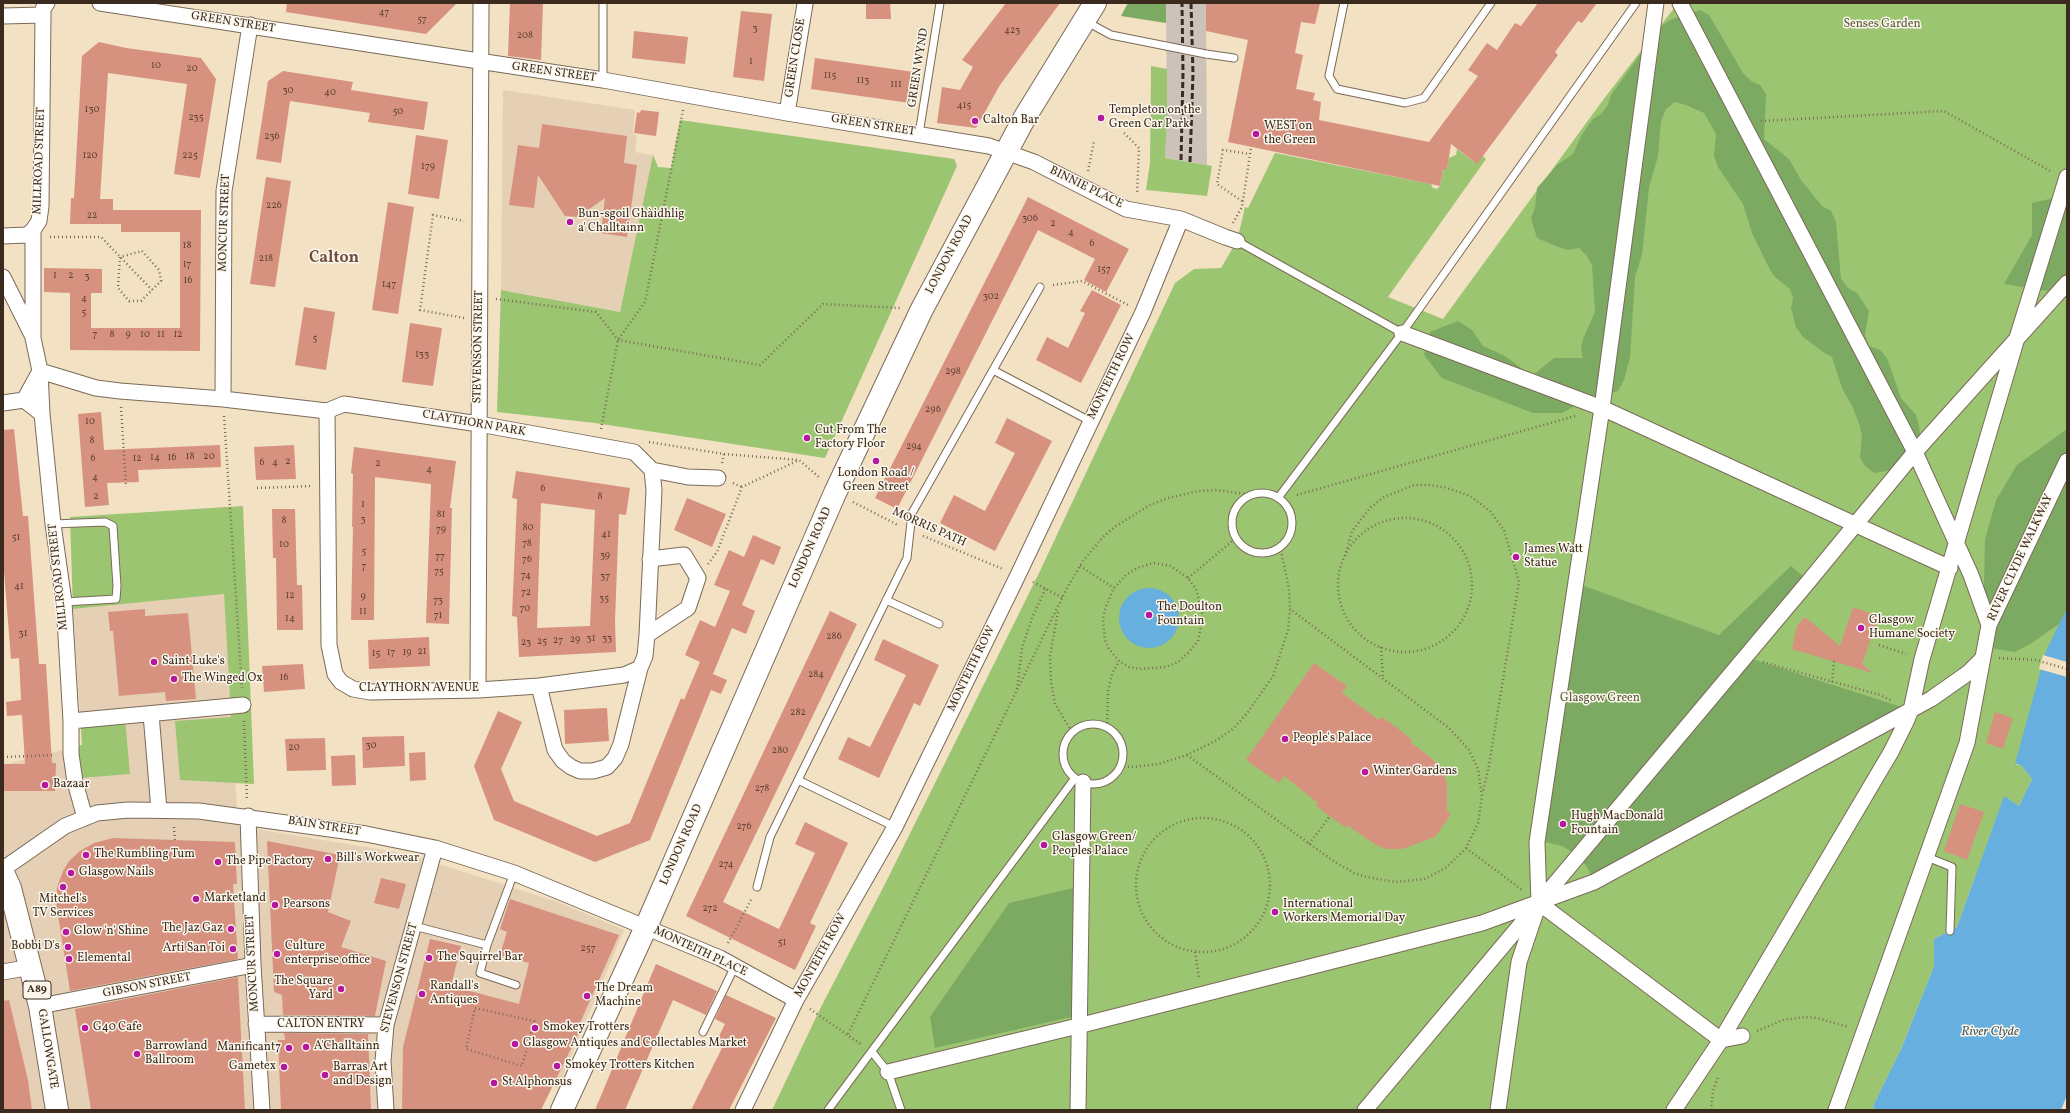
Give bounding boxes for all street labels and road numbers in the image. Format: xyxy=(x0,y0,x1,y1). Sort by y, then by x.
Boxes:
street label: GREEN STREET xyxy=(190,9,276,37)
street label: GREEN CLOSE xyxy=(783,17,809,99)
street label: GREEN WYND xyxy=(906,27,932,109)
street label: GREEN STREET xyxy=(511,60,597,86)
street label: MILLROAD STREET xyxy=(31,107,49,215)
street label: GREEN STREET xyxy=(830,112,916,140)
street label: BINNIE PLACE xyxy=(1047,164,1125,212)
street label: MONCUR STREET xyxy=(216,174,234,272)
street label: LONDON ROAD xyxy=(923,213,977,297)
street label: STEVENSON STREET xyxy=(471,290,487,404)
street label: MONTEITH ROW xyxy=(1085,332,1139,422)
street label: CLAYTHORN PARK xyxy=(421,408,527,440)
street label: RIVER CLYDE WALKWAY xyxy=(1985,492,2057,624)
street label: LONDON ROAD xyxy=(787,505,835,591)
street label: MORRIS PATH xyxy=(890,505,968,551)
street label: MILLROAD STREET xyxy=(46,523,72,631)
street label: MONTEITH ROW xyxy=(945,624,999,714)
street label: CLAYTHORN AVENUE xyxy=(359,682,479,696)
street label: LONDON ROAD xyxy=(658,802,706,888)
street label: BAIN STREET xyxy=(287,814,361,840)
street label: MONTEITH ROW xyxy=(792,912,850,1000)
street label: MONCUR STREET xyxy=(243,914,263,1012)
street label: STEVENSON STREET xyxy=(378,921,422,1035)
street label: MONTEITH PLACE xyxy=(651,924,749,980)
street label: GIBSON STREET xyxy=(102,970,192,1002)
road number: A89 xyxy=(23,981,51,999)
street label: GALLOWGATE xyxy=(34,1008,60,1090)
street label: CALTON ENTRY xyxy=(277,1018,365,1032)

